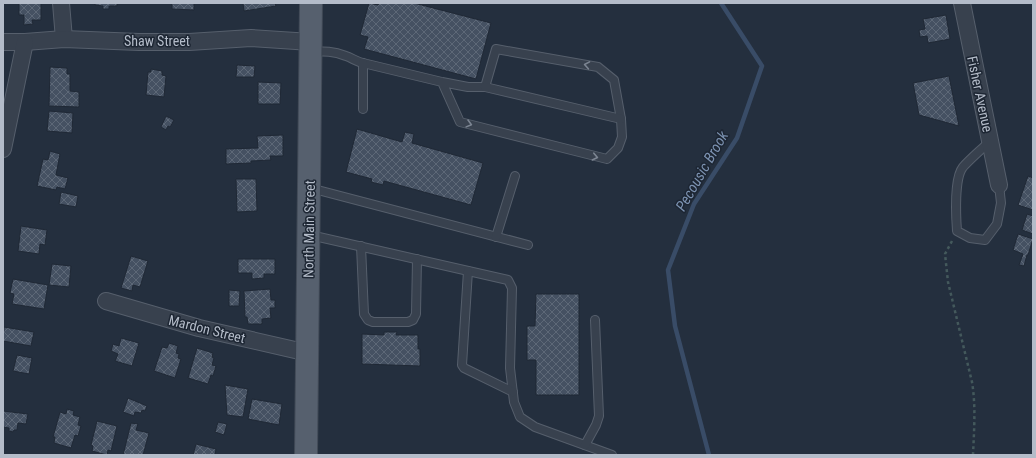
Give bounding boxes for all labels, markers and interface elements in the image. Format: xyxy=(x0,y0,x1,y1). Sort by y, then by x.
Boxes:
street label: Shaw Street xyxy=(124,33,190,49)
street label: Fisher Avenue xyxy=(964,54,996,134)
one-way arrow xyxy=(584,61,590,69)
one-way arrow xyxy=(465,119,472,128)
water label: Pecousic Brook xyxy=(672,127,732,214)
one-way arrow xyxy=(591,152,598,160)
street label: North Main Street xyxy=(300,180,318,278)
street label: Mardon Street xyxy=(167,312,247,346)

